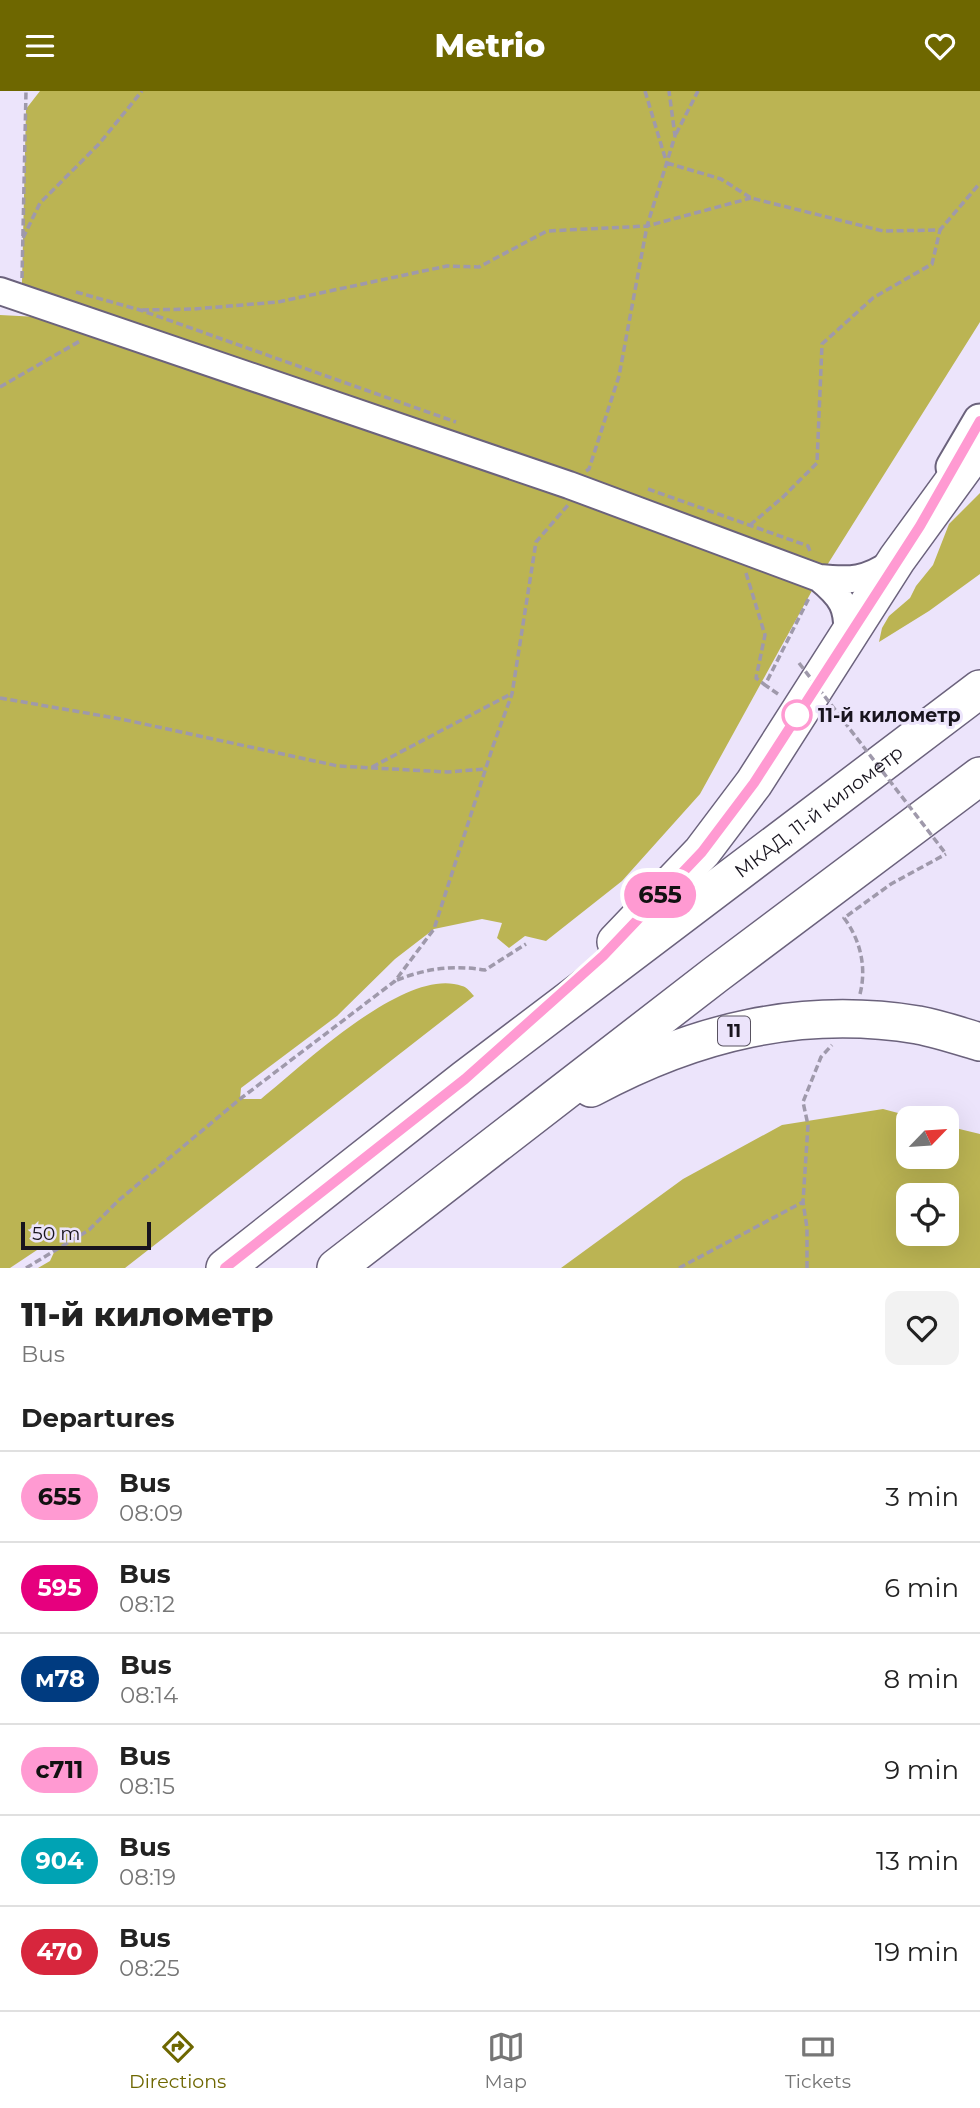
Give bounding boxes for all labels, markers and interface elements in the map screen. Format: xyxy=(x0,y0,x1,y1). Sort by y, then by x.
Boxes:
text: Metrio xyxy=(435,26,545,65)
icon: menu xyxy=(21,27,59,65)
icon: heart xyxy=(921,27,959,65)
marker: 11-й километр xyxy=(782,700,812,730)
place label: 11-й километр xyxy=(818,704,961,727)
street label: МКАД, 11-й километр xyxy=(730,741,908,883)
line badge: 655 xyxy=(620,872,700,918)
text: 655 xyxy=(638,880,682,909)
road number: 11 xyxy=(718,1016,750,1045)
north arrow xyxy=(896,1106,959,1169)
map controls xyxy=(896,1106,959,1246)
button: locate xyxy=(896,1183,959,1246)
scale bar xyxy=(21,1219,150,1251)
text: 50 m xyxy=(32,1222,80,1245)
button: heart xyxy=(885,1291,959,1365)
text: 11-й километр xyxy=(21,1294,273,1334)
text: Bus xyxy=(21,1340,65,1368)
text: Departures xyxy=(21,1402,175,1434)
text: Bus xyxy=(119,1467,171,1499)
text: 3 min xyxy=(885,1481,959,1513)
text: 655 xyxy=(38,1482,81,1511)
text: 08:09 xyxy=(119,1499,183,1527)
text: Bus xyxy=(119,1558,171,1590)
text: 6 min xyxy=(884,1572,959,1604)
text: 595 xyxy=(38,1573,81,1602)
text: 08:12 xyxy=(119,1590,175,1618)
text: Bus xyxy=(120,1649,171,1681)
text: 8 min xyxy=(883,1663,959,1695)
text: м78 xyxy=(35,1664,85,1693)
text: 08:14 xyxy=(120,1681,178,1709)
text: Bus xyxy=(119,1740,171,1772)
text: 9 min xyxy=(884,1754,959,1786)
text: с711 xyxy=(36,1755,84,1784)
text: 08:15 xyxy=(119,1772,175,1800)
text: Bus xyxy=(119,1831,171,1863)
text: 13 min xyxy=(876,1845,959,1877)
text: 904 xyxy=(35,1846,84,1875)
text: 08:19 xyxy=(119,1863,176,1891)
text: Bus xyxy=(119,1922,171,1954)
text: 19 min xyxy=(875,1936,959,1968)
text: 470 xyxy=(36,1937,83,1966)
text: 08:25 xyxy=(119,1954,180,1982)
tab: Directions xyxy=(129,2028,226,2093)
tab: Map xyxy=(485,2028,527,2093)
tab: Tickets xyxy=(785,2028,851,2093)

